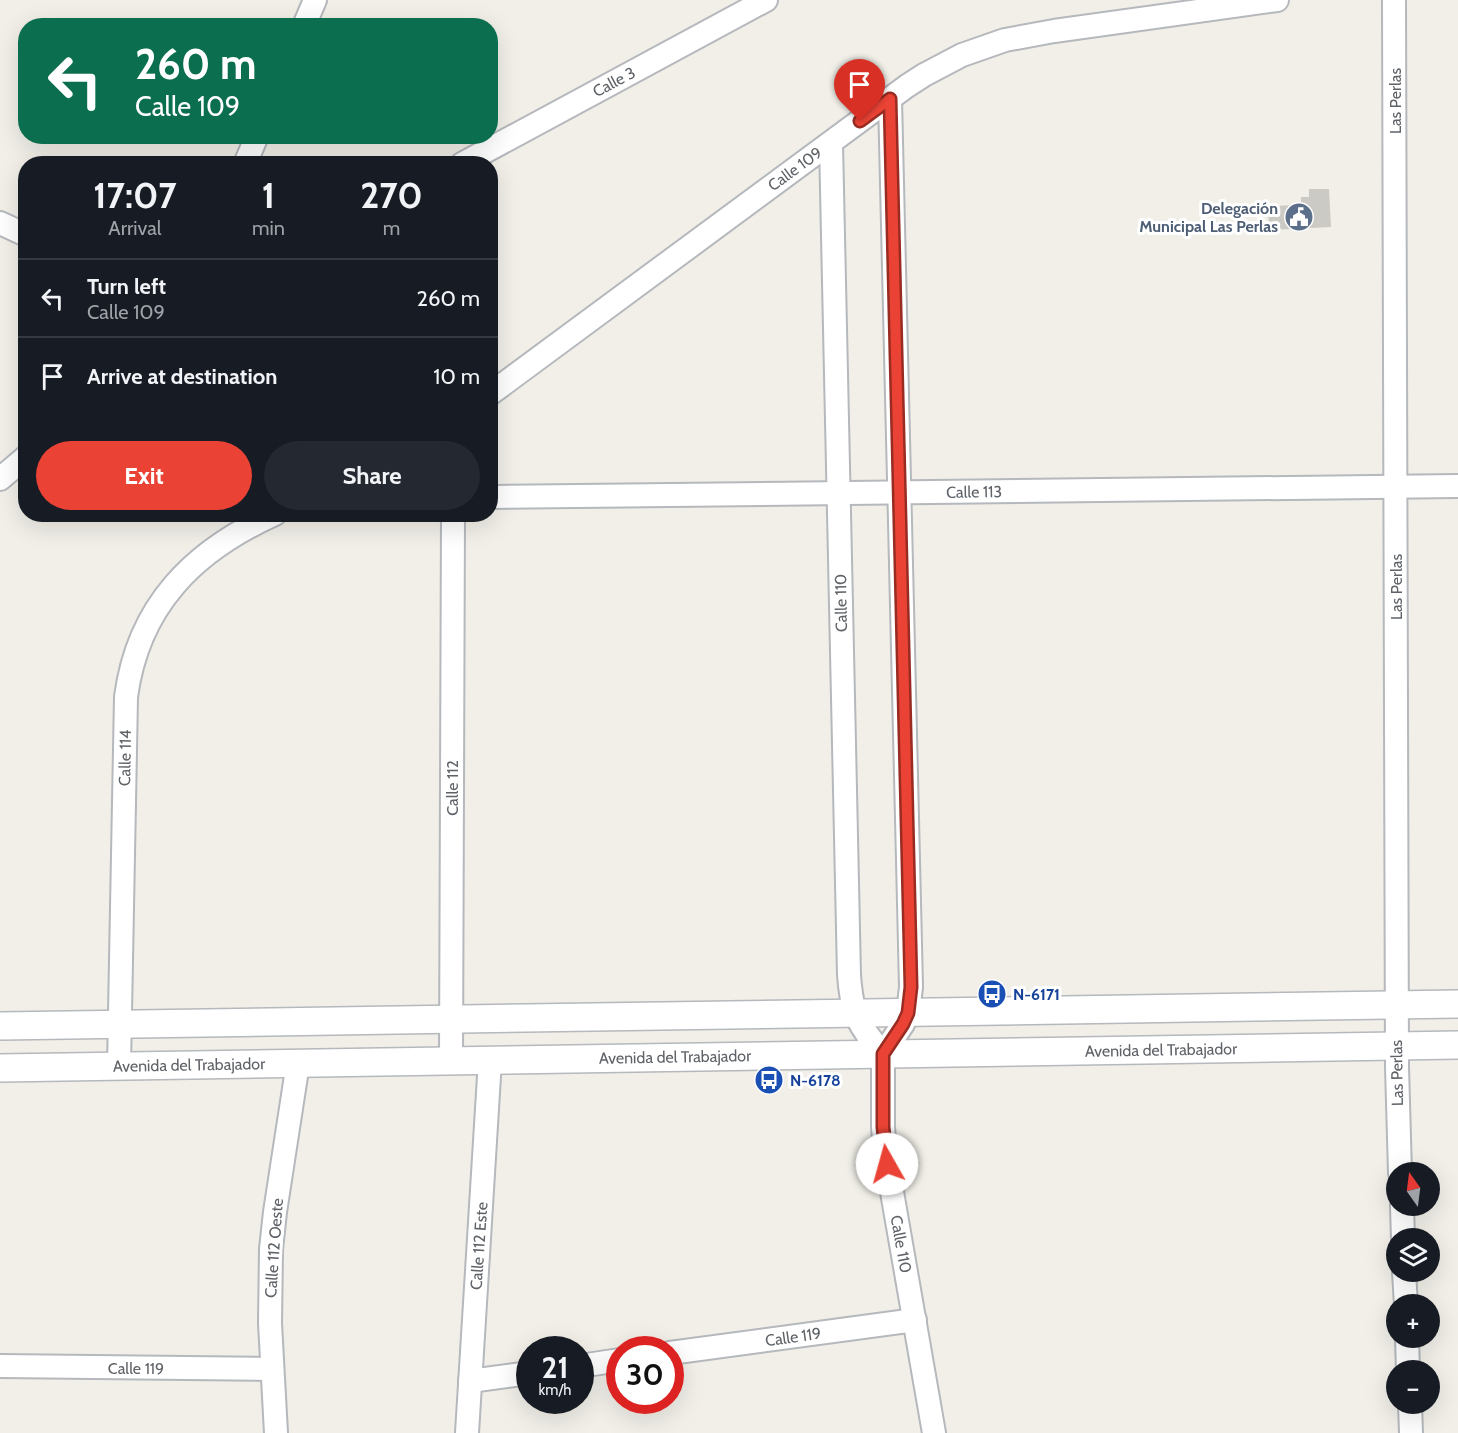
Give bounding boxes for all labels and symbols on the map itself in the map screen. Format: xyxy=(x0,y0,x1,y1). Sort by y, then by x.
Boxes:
pin xyxy=(834,59,885,121)
street label: Calle 3 xyxy=(589,63,639,101)
street label: Las Perlas xyxy=(1386,68,1405,134)
street label: Calle 109 xyxy=(764,143,826,195)
place label: Delegación Municipal Las Perlas xyxy=(1139,199,1278,236)
public building icon: Delegación Municipal Las Perlas xyxy=(1283,201,1315,233)
street label: Calle 113 xyxy=(946,482,1002,502)
street label: Las Perlas xyxy=(1387,554,1406,620)
street label: Calle 110 xyxy=(831,574,851,632)
street label: Calle 114 xyxy=(115,730,135,786)
street label: Calle 112 xyxy=(443,760,462,816)
bus stop icon: N-6171 xyxy=(976,978,1008,1010)
place label: N-6171 xyxy=(1013,985,1060,1004)
street label: Avenida del Trabajador xyxy=(1085,1039,1238,1061)
street label: Las Perlas xyxy=(1387,1039,1407,1106)
street label: Avenida del Trabajador xyxy=(599,1046,752,1068)
street label: Avenida del Trabajador xyxy=(113,1054,266,1076)
bus stop icon: N-6178 xyxy=(753,1064,785,1096)
place label: N-6178 xyxy=(790,1071,841,1090)
position arrow xyxy=(855,1132,919,1196)
north arrow xyxy=(1386,1162,1440,1216)
street label: Calle 112 Oeste xyxy=(261,1198,287,1298)
street label: Calle 112 Este xyxy=(466,1201,492,1291)
street label: Calle 110 xyxy=(887,1214,915,1274)
street label: Calle 119 xyxy=(764,1324,822,1350)
speed limit sign: 30 xyxy=(606,1336,684,1414)
street label: Calle 119 xyxy=(108,1359,164,1378)

